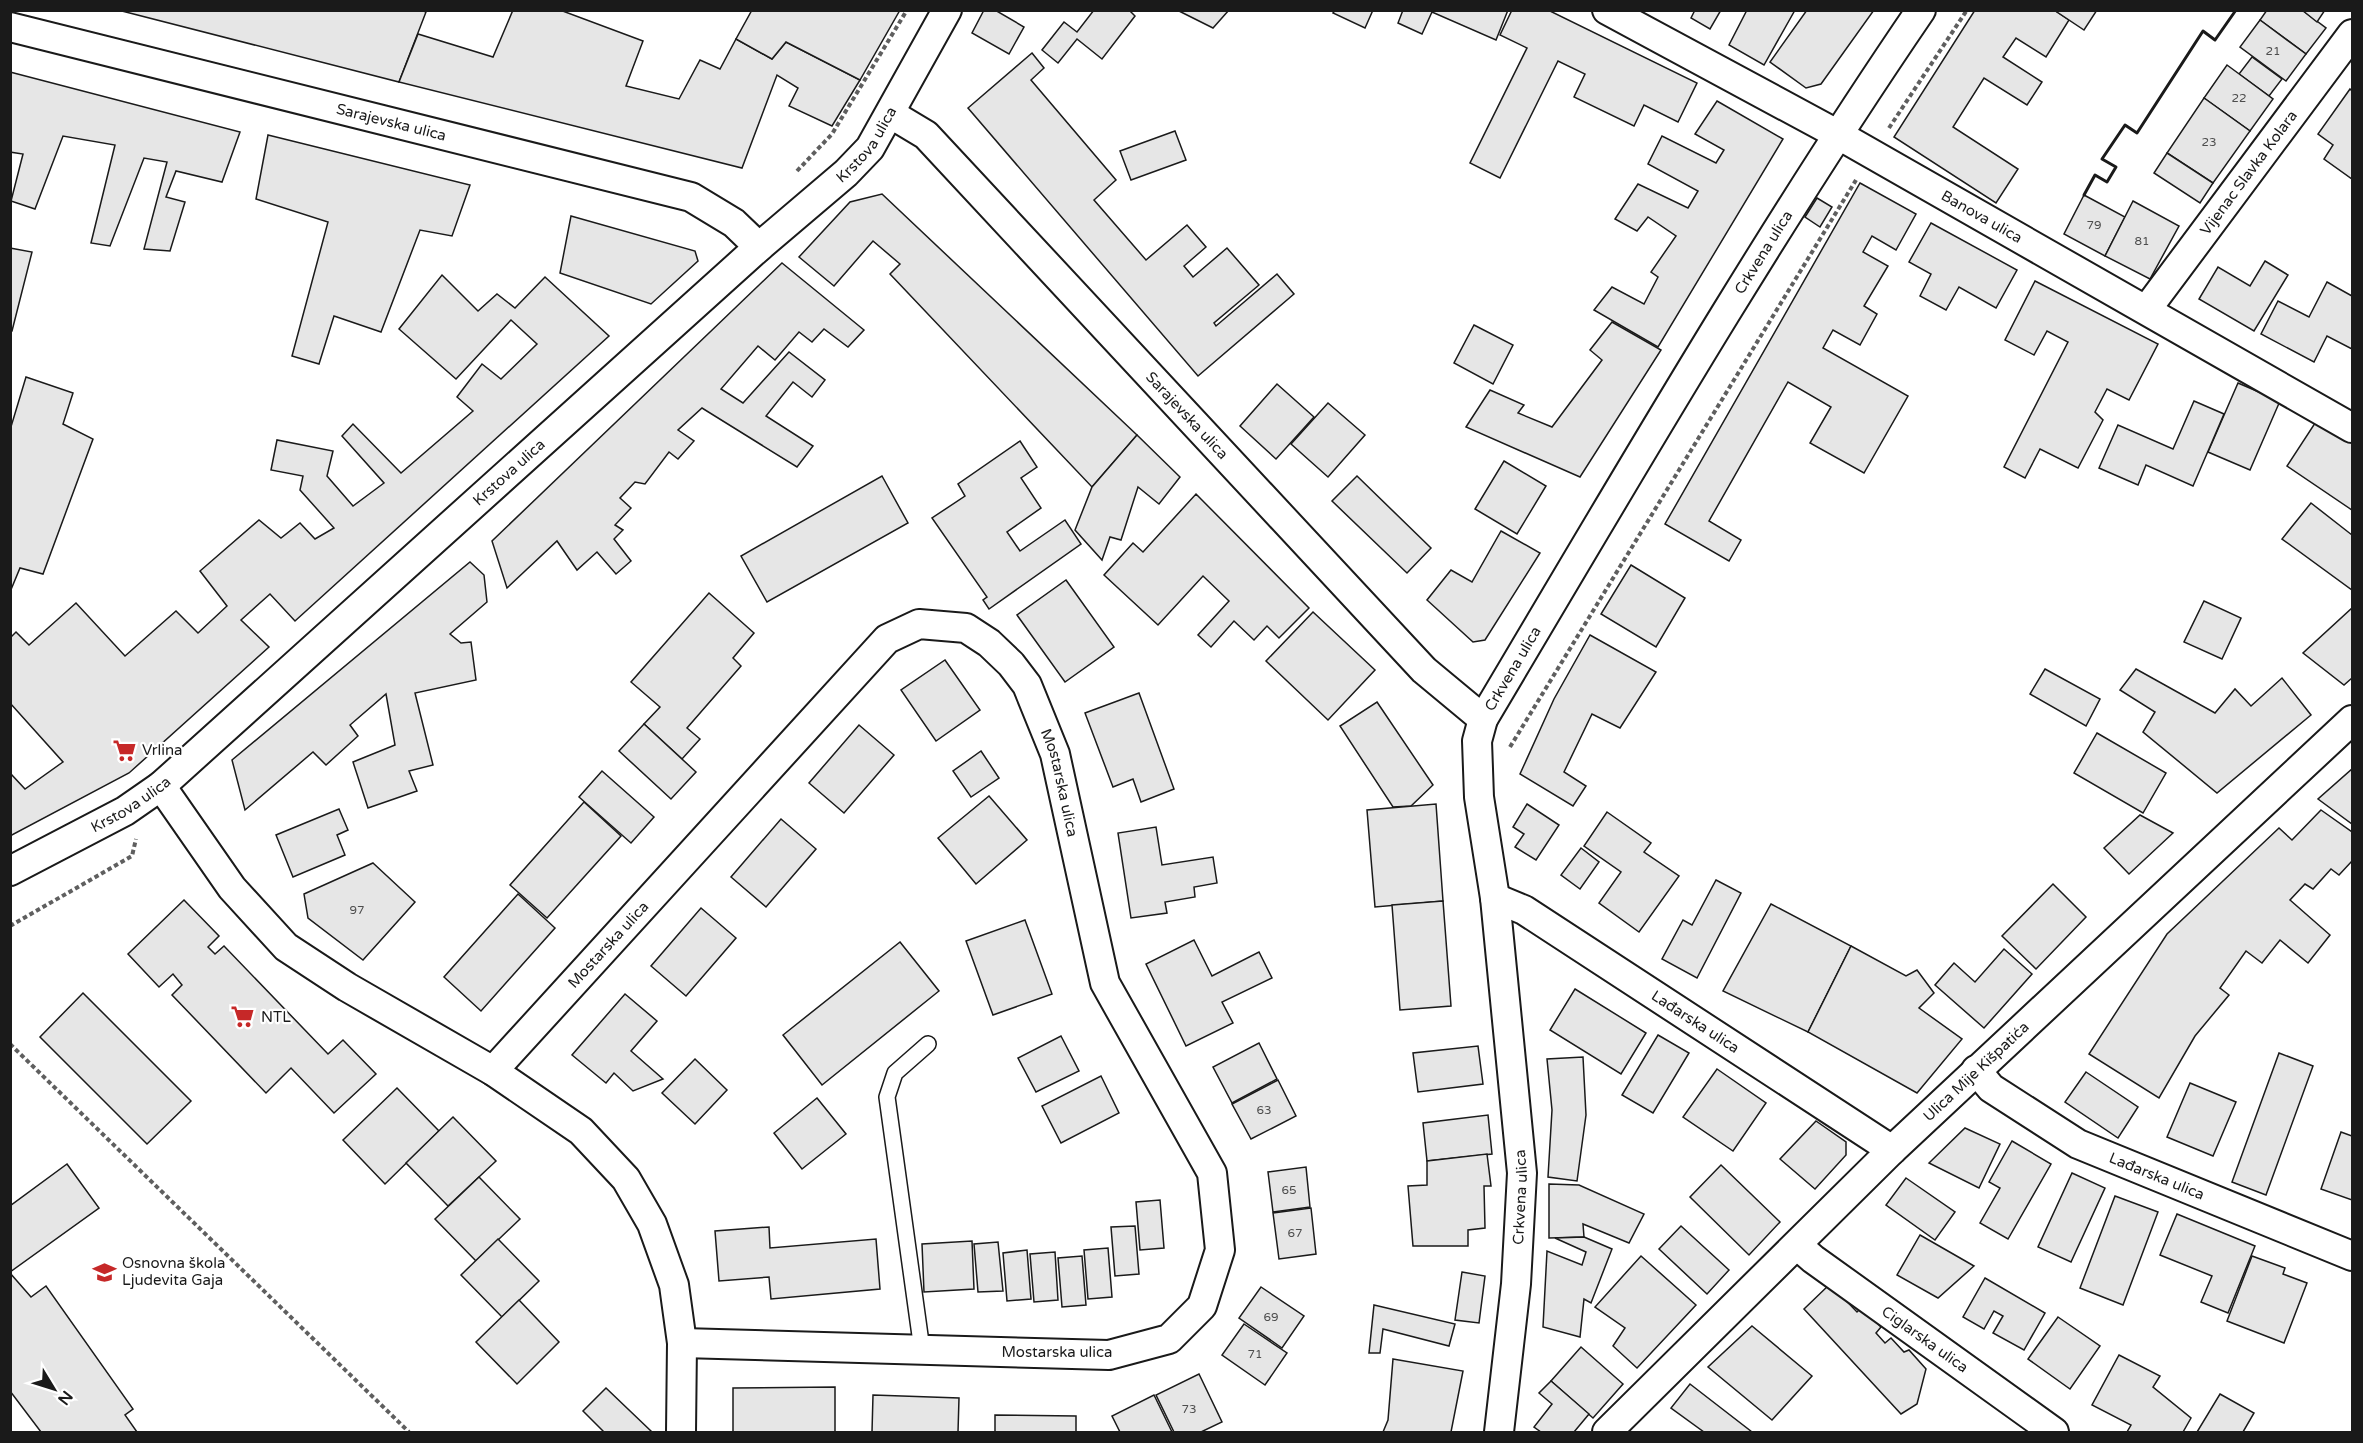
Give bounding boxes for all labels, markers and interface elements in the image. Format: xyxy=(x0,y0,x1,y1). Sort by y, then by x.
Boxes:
house number: 21 xyxy=(2265,44,2281,58)
house number: 22 xyxy=(2231,91,2247,105)
street label: Sarajevska ulica xyxy=(334,100,448,145)
street label: Krstova ulica xyxy=(832,103,900,187)
street label: Vijenac Slavka Kolara xyxy=(2196,107,2301,239)
house number: 23 xyxy=(2201,135,2217,149)
street label: Banova ulica xyxy=(1938,186,2025,247)
street label: Crkvena ulica xyxy=(1731,207,1796,297)
house number: 79 xyxy=(2086,218,2102,232)
house number: 81 xyxy=(2134,234,2150,248)
street label: Sarajevska ulica xyxy=(1142,368,1232,463)
street label: Krstova ulica xyxy=(469,435,549,509)
street label: Crkvena ulica xyxy=(1481,623,1545,714)
street label: Mostarska ulica xyxy=(1037,726,1082,839)
supermarket icon: Vrlina xyxy=(111,737,137,763)
place label: Vrlina xyxy=(142,741,183,759)
street label: Krstova ulica xyxy=(88,773,174,836)
street label: Mostarska ulica xyxy=(564,898,652,992)
house number: 97 xyxy=(349,903,365,917)
street label: Lađarska ulica xyxy=(1648,987,1743,1057)
supermarket icon: NTL xyxy=(230,1004,256,1030)
place label: NTL xyxy=(261,1008,291,1026)
street label: Ulica Mije Kišpatića xyxy=(1920,1018,2033,1125)
house number: 63 xyxy=(1256,1103,1272,1117)
street label: Crkvena ulica xyxy=(1509,1149,1531,1245)
street label: Lađarska ulica xyxy=(2106,1149,2207,1204)
house number: 65 xyxy=(1281,1183,1297,1197)
house number: 67 xyxy=(1287,1226,1303,1240)
place label: Osnovna škola Ljudevita Gaja xyxy=(122,1254,225,1289)
school or university icon: Osnovna škola Ljudevita Gaja xyxy=(91,1259,117,1285)
street label: Ciglarska ulica xyxy=(1878,1302,1972,1376)
house number: 69 xyxy=(1263,1310,1279,1324)
street label: Mostarska ulica xyxy=(1001,1343,1113,1361)
house number: 71 xyxy=(1247,1347,1263,1361)
north arrow xyxy=(24,1359,84,1419)
text: N xyxy=(53,1386,77,1409)
house number: 73 xyxy=(1181,1402,1197,1416)

